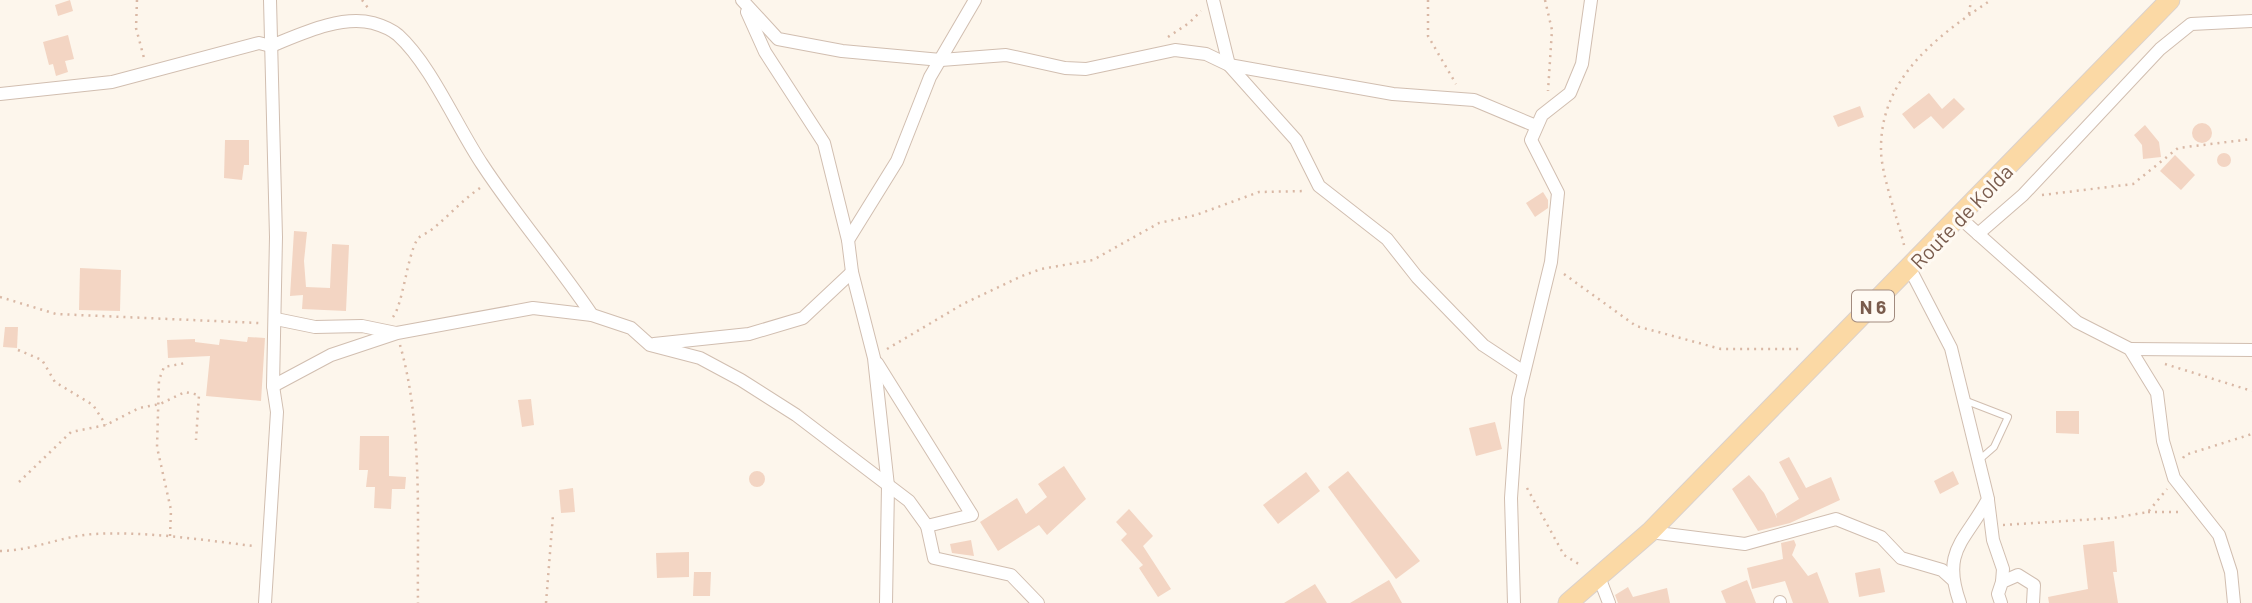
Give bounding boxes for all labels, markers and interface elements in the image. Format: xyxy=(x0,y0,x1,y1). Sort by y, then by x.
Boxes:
street label: Route de Kolda xyxy=(1905,158,2017,274)
road number: N 6 xyxy=(1852,290,1894,322)

